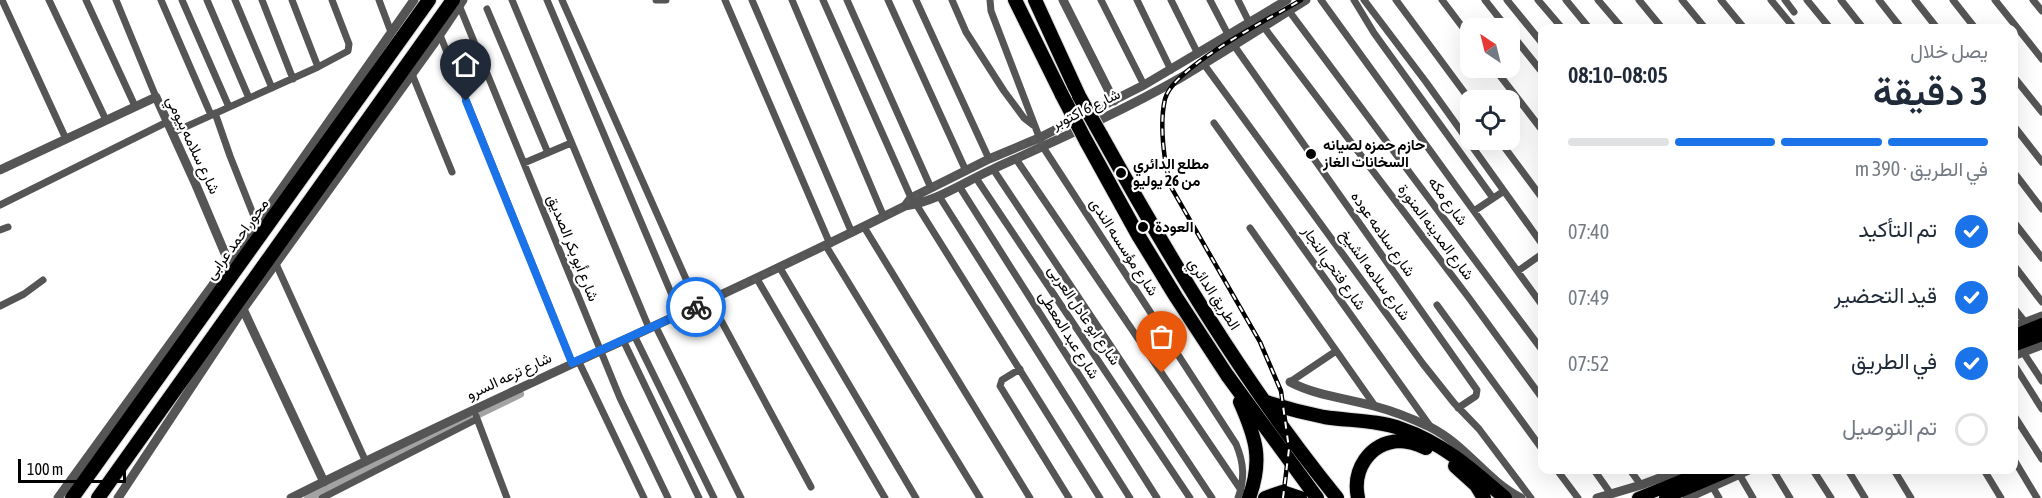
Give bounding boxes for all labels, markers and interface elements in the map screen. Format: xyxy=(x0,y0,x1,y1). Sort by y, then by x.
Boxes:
north arrow xyxy=(1460,18,1520,78)
map controls xyxy=(1460,18,1520,150)
pin xyxy=(440,39,491,101)
text: يصل خلال xyxy=(1910,39,1988,62)
icon: home xyxy=(449,48,482,81)
text: 08:05–08:10 xyxy=(1568,62,1668,88)
text: 3 دقيقة xyxy=(1873,69,1988,113)
street label: شارع 6 اكتوبر xyxy=(1048,85,1124,135)
button: locate xyxy=(1460,90,1520,150)
street label: شارع سلامه بيومي xyxy=(159,93,224,199)
place label: حازم حمزه لصيانه السخانات الغاز xyxy=(1322,136,1425,171)
marker: حازم حمزه لصيانه السخانات الغاز xyxy=(1304,147,1318,161)
place label: مطلع الدائري من 26 يوليو xyxy=(1133,155,1209,190)
text: في الطريق · 390 m xyxy=(1855,157,1988,180)
marker: مطلع الدائري من 26 يوليو xyxy=(1114,166,1128,180)
street label: شارع مكه xyxy=(1423,173,1472,230)
street label: شارع المدينه المنورة xyxy=(1393,181,1478,285)
street label: شارع سلامه عوده xyxy=(1345,188,1419,281)
street label: شارع أبو بكر الصديق xyxy=(542,192,603,305)
street label: محور احمد عرابى xyxy=(202,195,273,284)
street label: شارع مؤسسه الندى xyxy=(1084,195,1162,300)
icon: check xyxy=(1955,215,1988,248)
text: تم التأكيد xyxy=(1858,216,1937,242)
place label: العودة xyxy=(1155,218,1194,236)
marker: العودة xyxy=(1136,220,1150,234)
text: 07:40 xyxy=(1568,220,1609,243)
street label: شارع فتحي النجار xyxy=(1294,222,1370,316)
street label: شارع سلامه الشيخ xyxy=(1334,226,1414,325)
street label: الطريق الدائري xyxy=(1181,255,1244,336)
street label: شارع ابو عادل العربى xyxy=(1042,262,1124,370)
courier xyxy=(666,277,726,337)
icon: check xyxy=(1955,281,1988,314)
text: قيد التحضير xyxy=(1834,282,1937,308)
text: 07:49 xyxy=(1568,286,1609,309)
street label: شارع عبد المعطى xyxy=(1033,288,1103,383)
icon: bike xyxy=(680,291,713,324)
pin xyxy=(1136,311,1187,373)
icon: bag xyxy=(1145,320,1178,353)
icon: check xyxy=(1955,347,1988,380)
street label: شارع ترعه السرو xyxy=(464,348,555,405)
text: في الطريق xyxy=(1851,348,1937,374)
text: 07:52 xyxy=(1568,352,1609,375)
text: تم التوصيل xyxy=(1842,414,1937,440)
scale bar xyxy=(18,456,126,484)
text: 100 m xyxy=(27,460,63,478)

